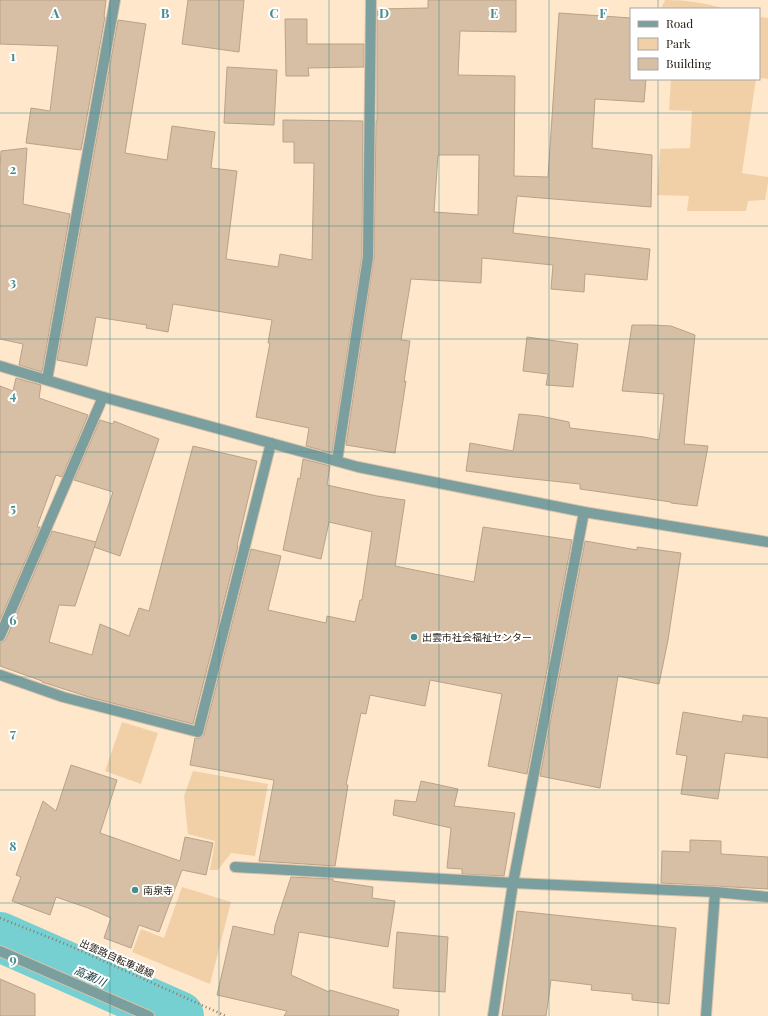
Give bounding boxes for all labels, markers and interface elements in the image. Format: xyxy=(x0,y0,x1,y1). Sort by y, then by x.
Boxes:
text: A xyxy=(50,4,60,21)
text: B xyxy=(161,4,170,21)
text: C xyxy=(269,4,279,21)
text: D xyxy=(379,4,389,21)
text: E xyxy=(490,4,498,21)
text: F xyxy=(599,4,607,21)
legend xyxy=(630,8,760,80)
text: Road xyxy=(666,15,693,31)
text: Park xyxy=(666,35,691,51)
text: 1 xyxy=(11,47,16,64)
text: Building xyxy=(666,55,712,71)
text: 2 xyxy=(10,160,17,177)
text: 3 xyxy=(10,273,16,290)
text: 4 xyxy=(10,386,17,403)
text: 5 xyxy=(10,499,16,516)
text: 6 xyxy=(9,611,17,628)
place label: 出雲市社会福祉センター xyxy=(422,630,532,644)
marker: 出雲市社会福祉センター xyxy=(409,632,419,642)
text: 7 xyxy=(10,724,16,741)
text: 8 xyxy=(9,837,17,854)
place label: 南泉寺 xyxy=(143,883,173,897)
marker: 南泉寺 xyxy=(130,885,140,895)
street label: 出雲路自転車道線 xyxy=(78,935,156,981)
text: 9 xyxy=(9,950,17,967)
water label: 高瀬川 xyxy=(72,962,109,990)

